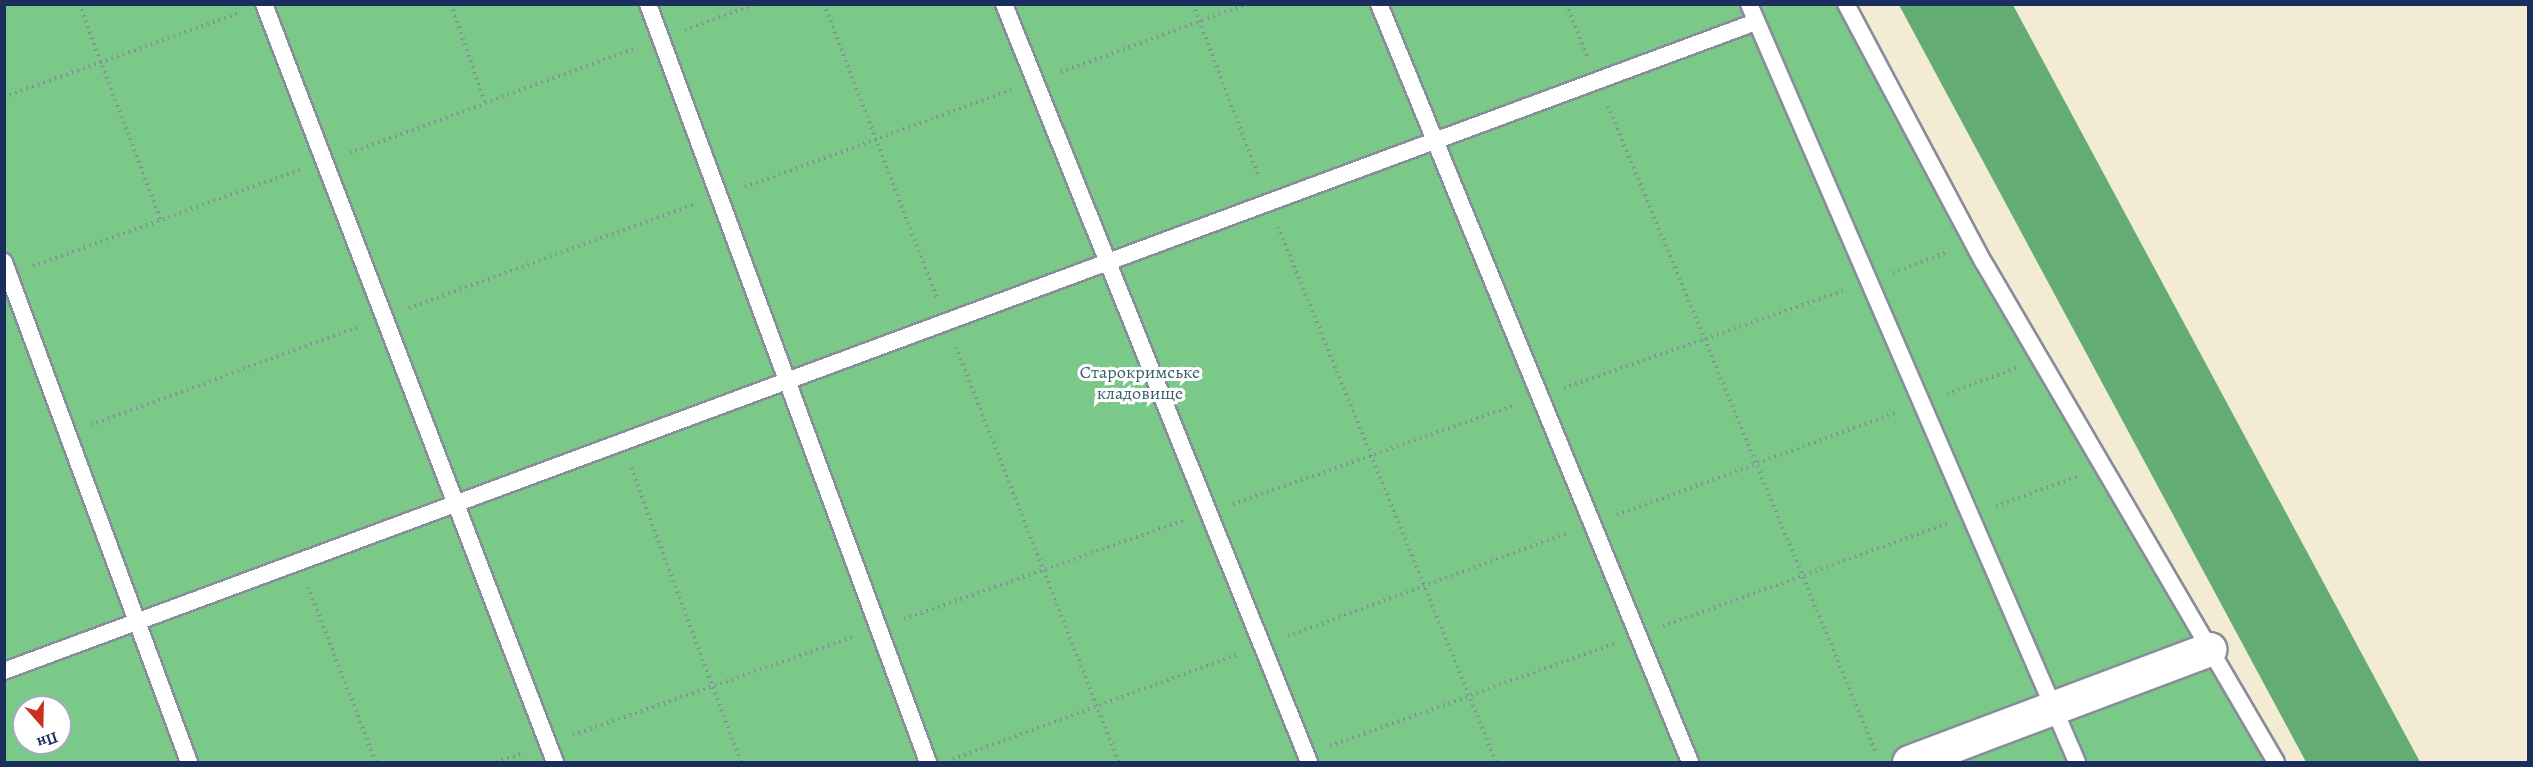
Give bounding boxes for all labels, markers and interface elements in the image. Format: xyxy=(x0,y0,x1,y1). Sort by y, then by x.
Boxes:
park label: Старокримське кладовище xyxy=(1080,362,1200,404)
north arrow xyxy=(12,695,72,755)
text: Пн xyxy=(34,726,61,754)

